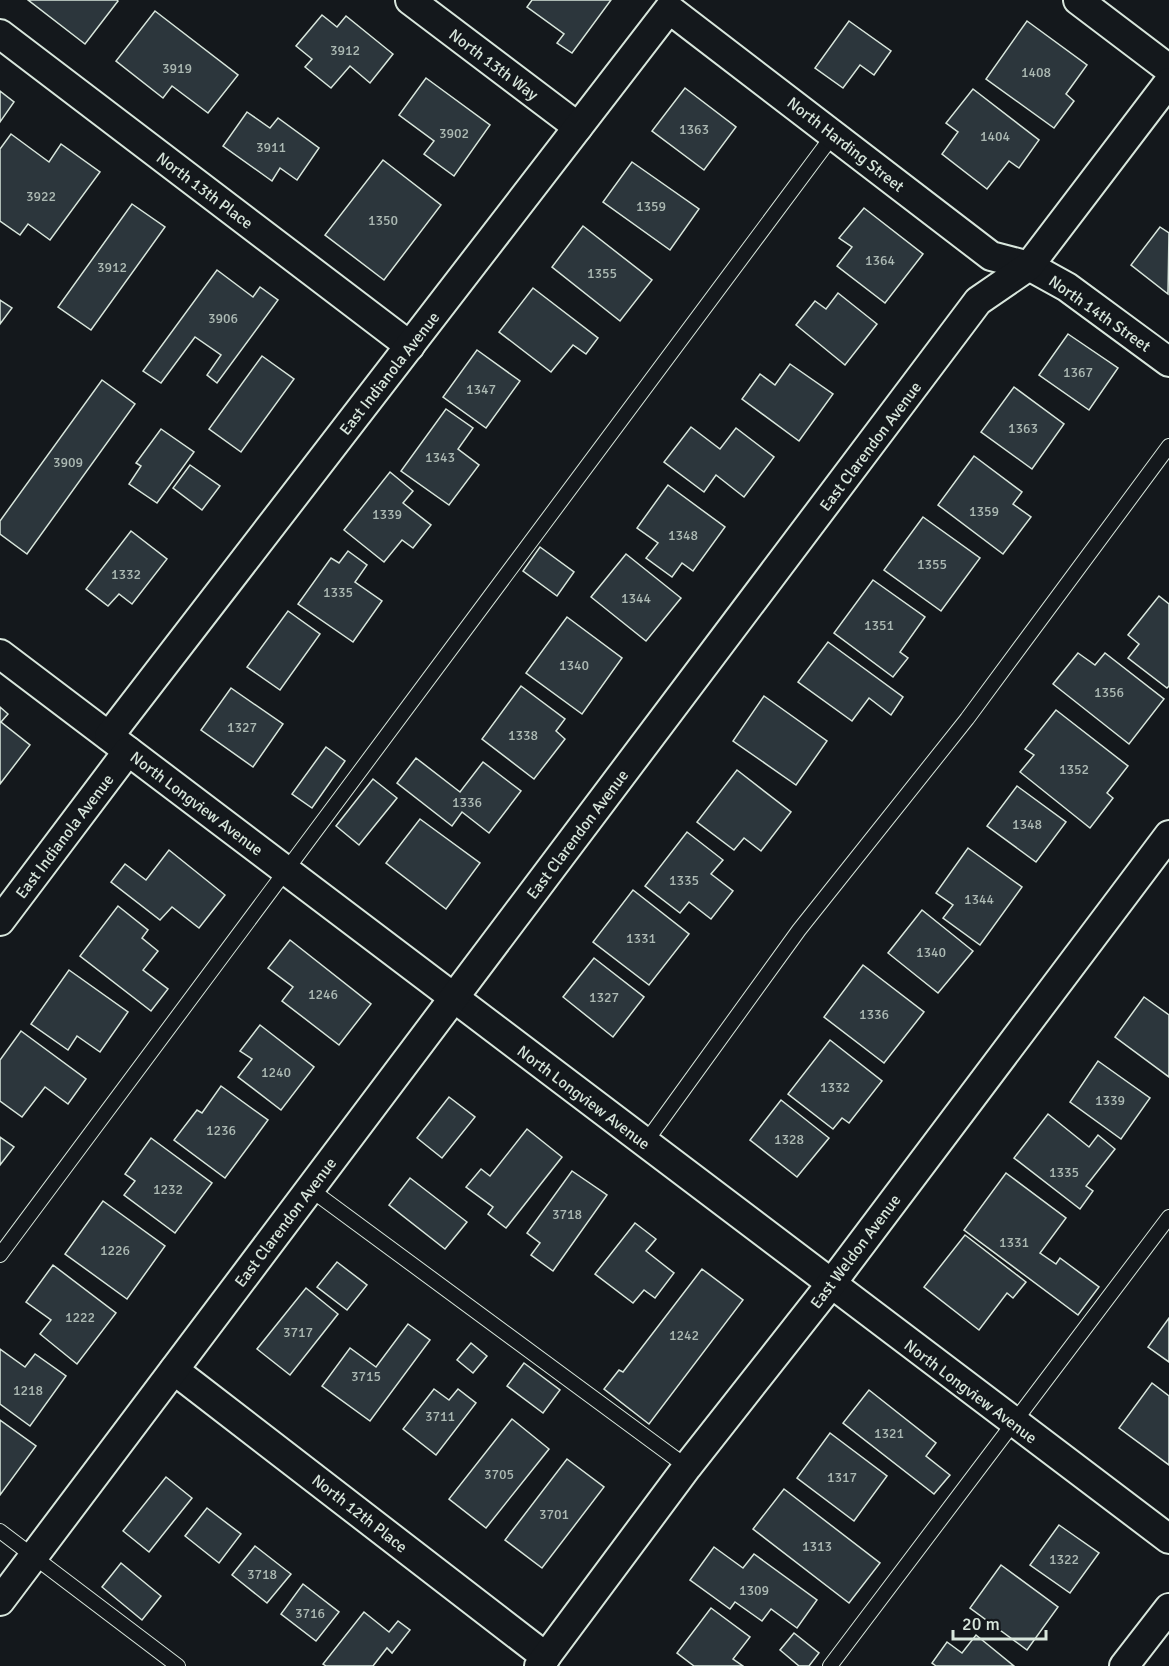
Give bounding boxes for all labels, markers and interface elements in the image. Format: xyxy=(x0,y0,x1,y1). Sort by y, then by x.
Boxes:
street label: North 13th Way xyxy=(445,25,542,105)
house number: 3912 xyxy=(330,42,360,59)
house number: 3919 xyxy=(162,60,192,77)
house number: 1408 xyxy=(1021,64,1051,81)
street label: North Harding Street xyxy=(783,93,908,197)
house number: 1363 xyxy=(679,121,709,138)
house number: 3902 xyxy=(439,125,469,142)
house number: 1404 xyxy=(980,128,1011,145)
house number: 3911 xyxy=(256,139,286,156)
street label: North 13th Place xyxy=(152,148,257,234)
house number: 3922 xyxy=(26,188,56,205)
house number: 1359 xyxy=(636,198,666,215)
house number: 1350 xyxy=(368,212,398,229)
house number: 1364 xyxy=(865,252,896,269)
house number: 3912 xyxy=(97,259,127,276)
house number: 1355 xyxy=(587,265,617,282)
street label: North 14th Street xyxy=(1045,271,1155,357)
street label: East Indianola Avenue xyxy=(335,308,444,439)
house number: 3906 xyxy=(208,310,238,327)
house number: 1367 xyxy=(1063,364,1093,381)
street label: East Clarendon Avenue xyxy=(816,378,926,515)
house number: 1347 xyxy=(466,381,496,398)
house number: 1363 xyxy=(1008,420,1038,437)
house number: 1343 xyxy=(425,449,455,466)
house number: 3909 xyxy=(53,454,83,471)
house number: 1359 xyxy=(969,503,999,520)
house number: 1339 xyxy=(372,506,402,523)
house number: 1348 xyxy=(668,527,698,544)
house number: 1355 xyxy=(917,556,947,573)
house number: 1332 xyxy=(111,566,141,583)
house number: 1335 xyxy=(323,584,353,601)
house number: 1344 xyxy=(621,590,652,607)
house number: 1351 xyxy=(864,617,894,634)
house number: 1340 xyxy=(559,657,589,674)
house number: 1356 xyxy=(1094,684,1124,701)
house number: 1327 xyxy=(227,719,257,736)
house number: 1338 xyxy=(508,727,538,744)
street label: North Longview Avenue xyxy=(126,747,267,860)
house number: 1352 xyxy=(1059,761,1089,778)
street label: East Clarendon Avenue xyxy=(523,766,633,903)
street label: East Indianola Avenue xyxy=(11,770,118,903)
house number: 1336 xyxy=(452,794,482,811)
house number: 1348 xyxy=(1012,816,1042,833)
house number: 1335 xyxy=(669,872,699,889)
house number: 1344 xyxy=(964,891,995,908)
house number: 1331 xyxy=(626,930,656,947)
house number: 1340 xyxy=(916,944,946,961)
house number: 1246 xyxy=(308,986,338,1003)
house number: 1327 xyxy=(589,989,619,1006)
house number: 1336 xyxy=(859,1006,889,1023)
street label: North Longview Avenue xyxy=(513,1041,654,1154)
house number: 1240 xyxy=(261,1064,291,1081)
house number: 1332 xyxy=(820,1079,850,1096)
house number: 1339 xyxy=(1095,1092,1125,1109)
house number: 1236 xyxy=(206,1122,236,1139)
house number: 1328 xyxy=(774,1131,804,1148)
street label: East Clarendon Avenue xyxy=(231,1154,341,1291)
house number: 1335 xyxy=(1049,1164,1079,1181)
house number: 1232 xyxy=(153,1181,183,1198)
street label: East Weldon Avenue xyxy=(806,1191,905,1313)
house number: 3718 xyxy=(552,1206,582,1223)
house number: 1331 xyxy=(999,1234,1029,1251)
house number: 1226 xyxy=(100,1242,130,1259)
house number: 1222 xyxy=(65,1309,95,1326)
house number: 3717 xyxy=(283,1324,313,1341)
house number: 1242 xyxy=(669,1327,699,1344)
street label: North Longview Avenue xyxy=(900,1335,1041,1448)
house number: 3715 xyxy=(351,1368,381,1385)
house number: 1218 xyxy=(13,1382,43,1399)
house number: 3711 xyxy=(425,1408,455,1425)
house number: 1321 xyxy=(874,1425,904,1442)
house number: 3705 xyxy=(484,1466,514,1483)
house number: 1317 xyxy=(827,1469,857,1486)
street label: North 12th Place xyxy=(308,1470,411,1557)
house number: 3701 xyxy=(539,1506,569,1523)
house number: 1313 xyxy=(802,1538,832,1555)
house number: 1322 xyxy=(1049,1551,1079,1568)
house number: 3718 xyxy=(247,1566,277,1583)
house number: 1309 xyxy=(739,1582,769,1599)
scale bar xyxy=(953,1603,1046,1641)
house number: 3716 xyxy=(295,1605,325,1622)
text: 20 m xyxy=(962,1613,1000,1635)

